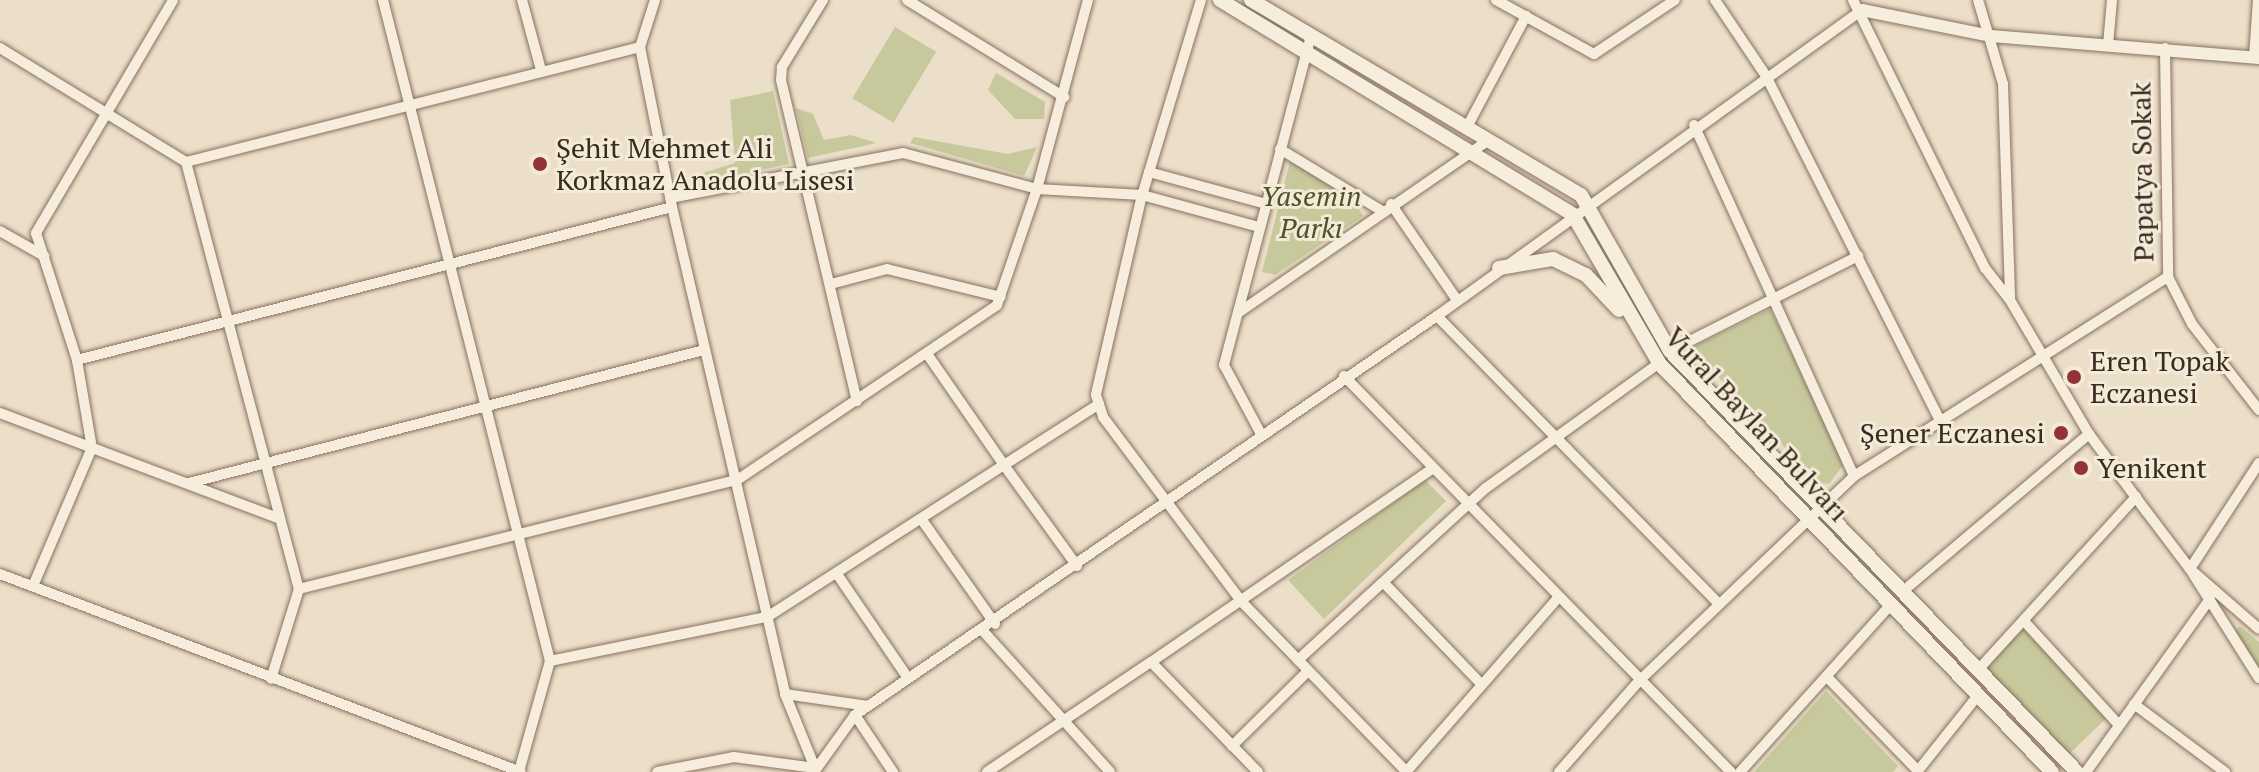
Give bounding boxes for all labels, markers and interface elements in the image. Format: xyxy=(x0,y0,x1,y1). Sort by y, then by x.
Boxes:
street label: Papatya Sokak xyxy=(2124,82,2160,262)
place label: Şehit Mehmet Ali Korkmaz Anadolu Lisesi xyxy=(556,131,855,197)
marker: Şehit Mehmet Ali Korkmaz Anadolu Lisesi xyxy=(531,155,549,173)
park label: Yasemin Parkı xyxy=(1261,179,1361,245)
street label: Vural Baylan Bulvarı xyxy=(1658,320,1856,528)
place label: Eren Topak Eczanesi xyxy=(2090,344,2230,410)
marker: Eren Topak Eczanesi xyxy=(2065,368,2083,386)
place label: Şener Eczanesi xyxy=(1860,416,2045,450)
marker: Şener Eczanesi xyxy=(2052,424,2070,442)
place label: Yenikent xyxy=(2097,451,2207,485)
marker: Yenikent xyxy=(2072,459,2090,477)

